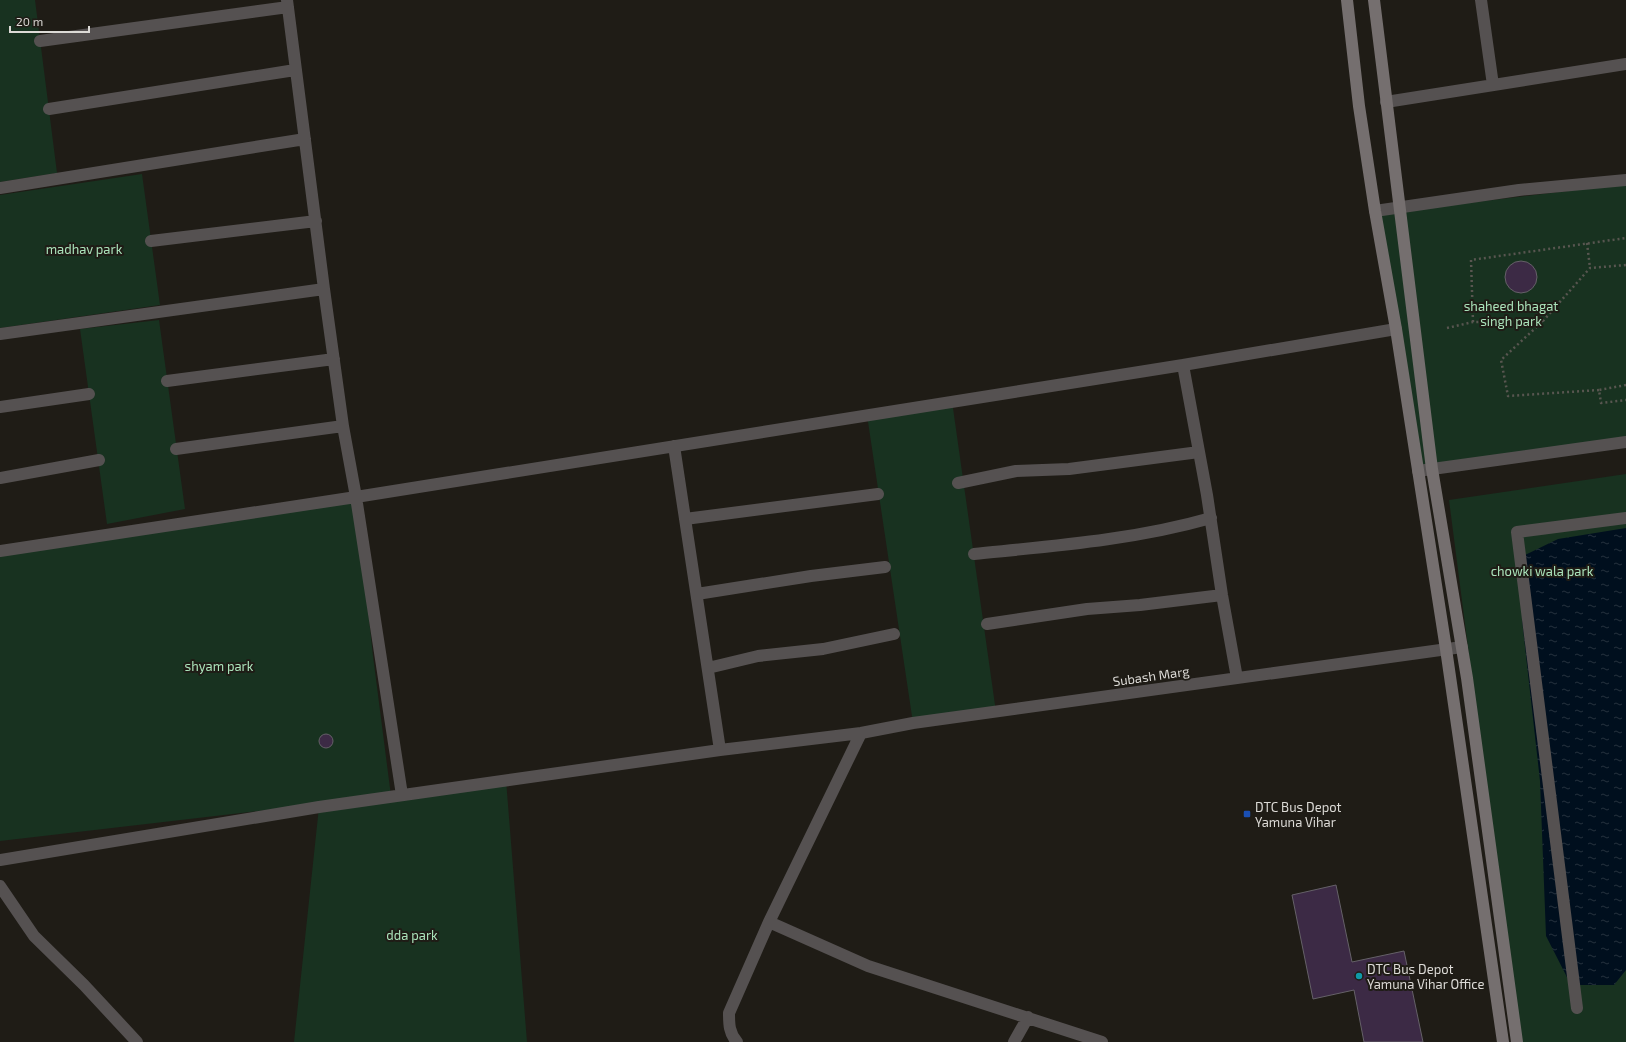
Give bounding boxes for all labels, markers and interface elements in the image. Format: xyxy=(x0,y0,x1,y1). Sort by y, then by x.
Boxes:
scale bar xyxy=(10,8,89,34)
text: 20 m xyxy=(16,14,43,28)
park label: madhav park xyxy=(46,241,123,257)
park label: shaheed bhagat singh park xyxy=(1464,298,1558,329)
park label: chowki wala park xyxy=(1491,563,1594,579)
park label: shyam park xyxy=(185,658,254,674)
street label: Subash Marg xyxy=(1112,663,1190,689)
place label: DTC Bus Depot Yamuna Vihar xyxy=(1255,799,1342,830)
marker: DTC Bus Depot Yamuna Vihar xyxy=(1242,809,1252,819)
park label: dda park xyxy=(386,927,438,943)
place label: DTC Bus Depot Yamuna Vihar Office xyxy=(1367,961,1485,992)
marker: DTC Bus Depot Yamuna Vihar Office xyxy=(1354,971,1364,981)

